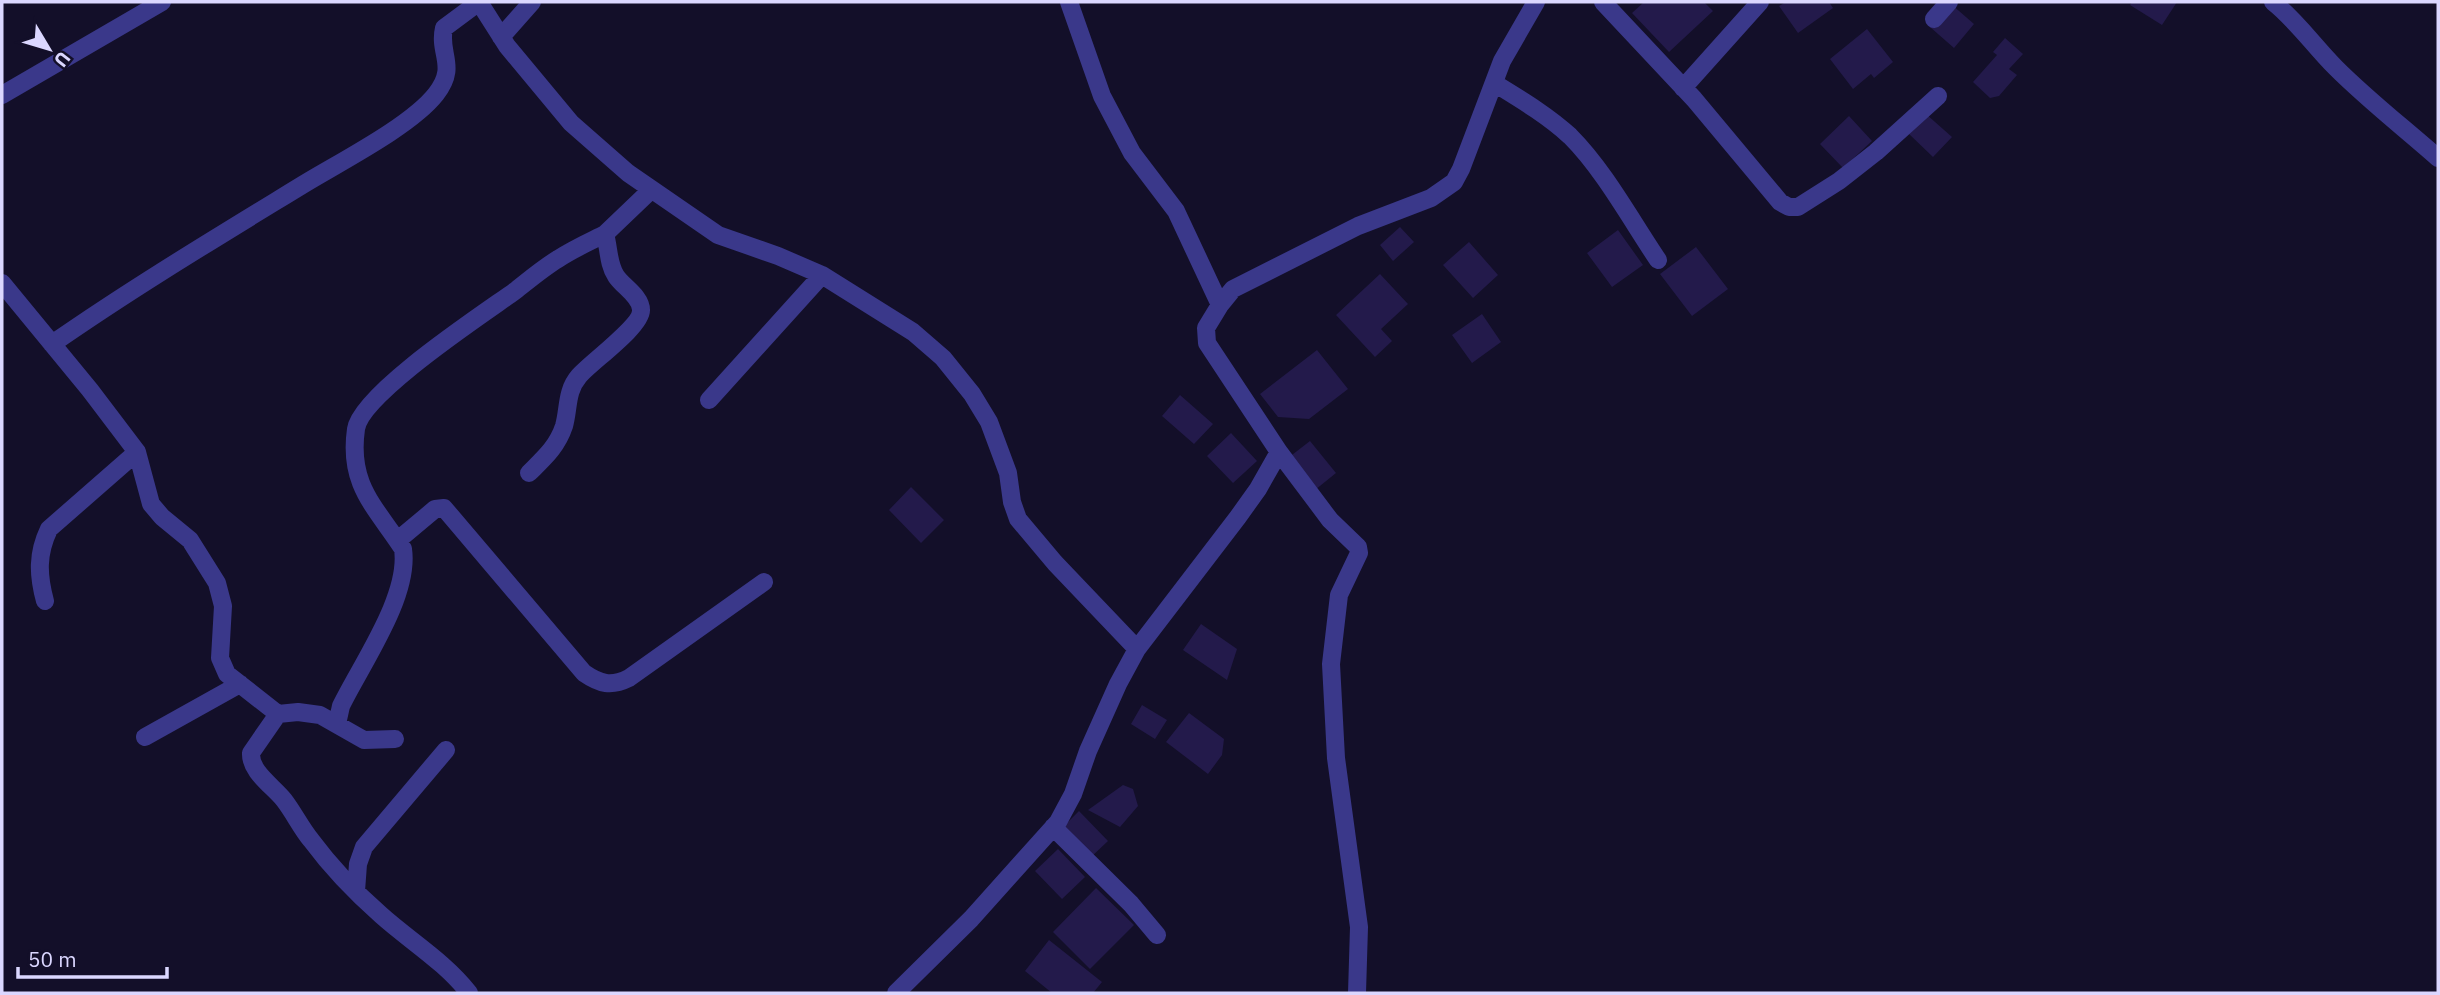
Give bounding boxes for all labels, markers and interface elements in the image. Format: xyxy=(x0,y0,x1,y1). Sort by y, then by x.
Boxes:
north arrow xyxy=(14,14,84,84)
text: U xyxy=(49,47,76,72)
scale bar xyxy=(18,936,166,980)
text: 50 m xyxy=(28,945,77,973)

